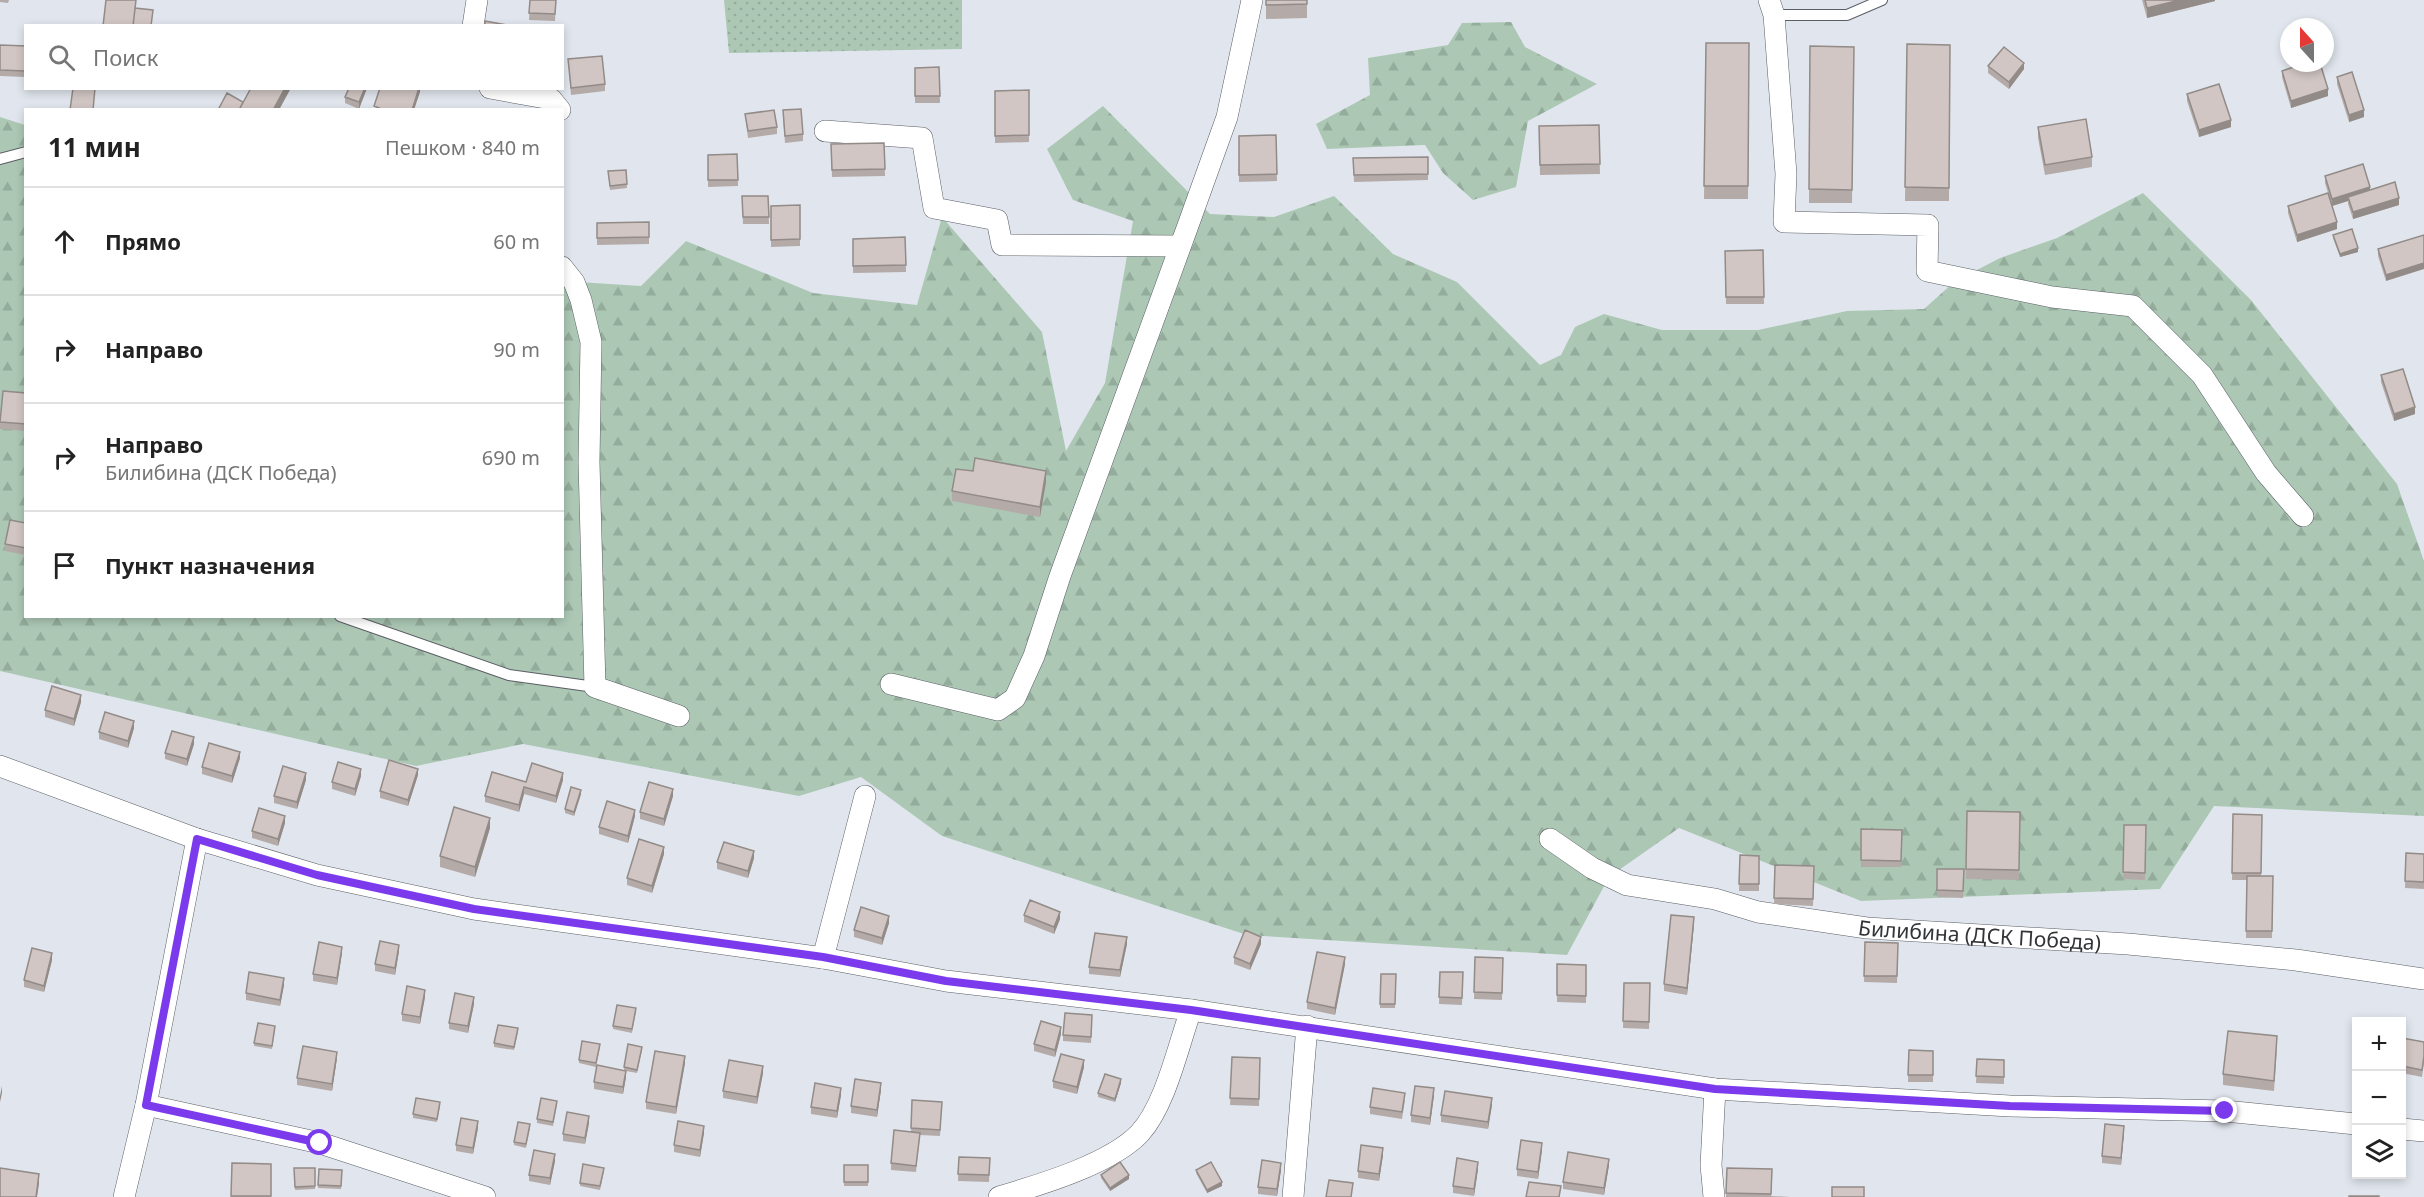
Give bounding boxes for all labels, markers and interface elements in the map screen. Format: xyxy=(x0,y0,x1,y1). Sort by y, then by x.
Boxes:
north arrow xyxy=(2280,18,2334,72)
search box xyxy=(24,24,564,90)
icon: search xyxy=(45,41,78,74)
text: Поиск xyxy=(93,42,158,72)
text: 11 мин xyxy=(48,129,141,165)
text: Пешком · 840 m xyxy=(385,134,540,161)
icon: ahead xyxy=(48,225,81,258)
text: Прямо xyxy=(105,226,181,256)
text: 60 m xyxy=(493,228,540,255)
icon: right xyxy=(48,333,81,366)
text: Направо xyxy=(105,334,203,364)
text: 90 m xyxy=(493,336,540,363)
text: Направо xyxy=(105,429,203,459)
icon: right xyxy=(48,441,81,474)
text: 690 m xyxy=(482,444,540,471)
text: Билибина (ДСК Победа) xyxy=(105,459,336,486)
icon: arrive xyxy=(48,549,81,582)
text: Пункт назначения xyxy=(105,550,315,580)
street label: Билибина (ДСК Победа) xyxy=(1856,913,2102,956)
map controls xyxy=(2352,1017,2406,1179)
button: + xyxy=(2352,1017,2406,1071)
button: − xyxy=(2352,1071,2406,1125)
route end xyxy=(2211,1097,2237,1123)
button: layers xyxy=(2352,1125,2406,1179)
route start xyxy=(306,1129,332,1155)

